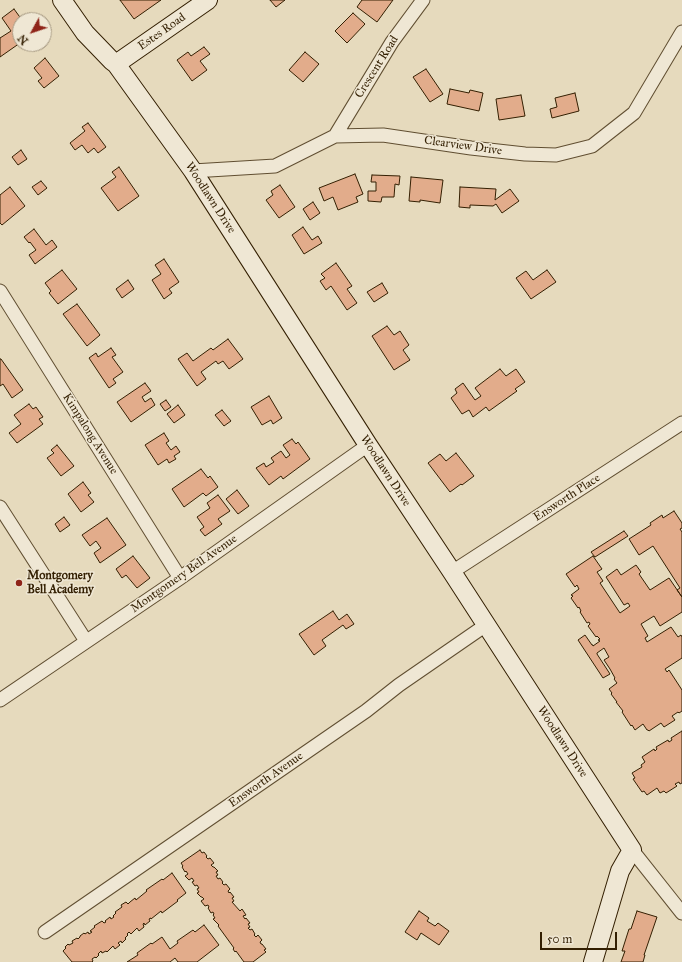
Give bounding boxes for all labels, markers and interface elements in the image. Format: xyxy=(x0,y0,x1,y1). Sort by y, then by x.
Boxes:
street label: Estes Road xyxy=(135,10,189,54)
north arrow xyxy=(12,12,52,52)
text: N xyxy=(15,32,31,47)
street label: Crescent Road xyxy=(352,33,402,101)
street label: Clearview Drive xyxy=(423,133,503,159)
street label: Woodlawn Drive xyxy=(182,160,238,236)
street label: Kimpalong Avenue xyxy=(59,391,121,477)
street label: Woodlawn Drive xyxy=(357,433,413,509)
street label: Ensworth Place xyxy=(531,471,603,525)
street label: Montgomery Bell Avenue xyxy=(128,532,240,616)
place label: Montgomery Bell Academy xyxy=(27,569,94,597)
marker: Montgomery Bell Academy xyxy=(14,578,24,588)
street label: Woodlawn Drive xyxy=(534,704,590,780)
street label: Ensworth Avenue xyxy=(226,749,306,811)
scale bar xyxy=(542,924,619,950)
text: 50 m xyxy=(547,932,572,946)

